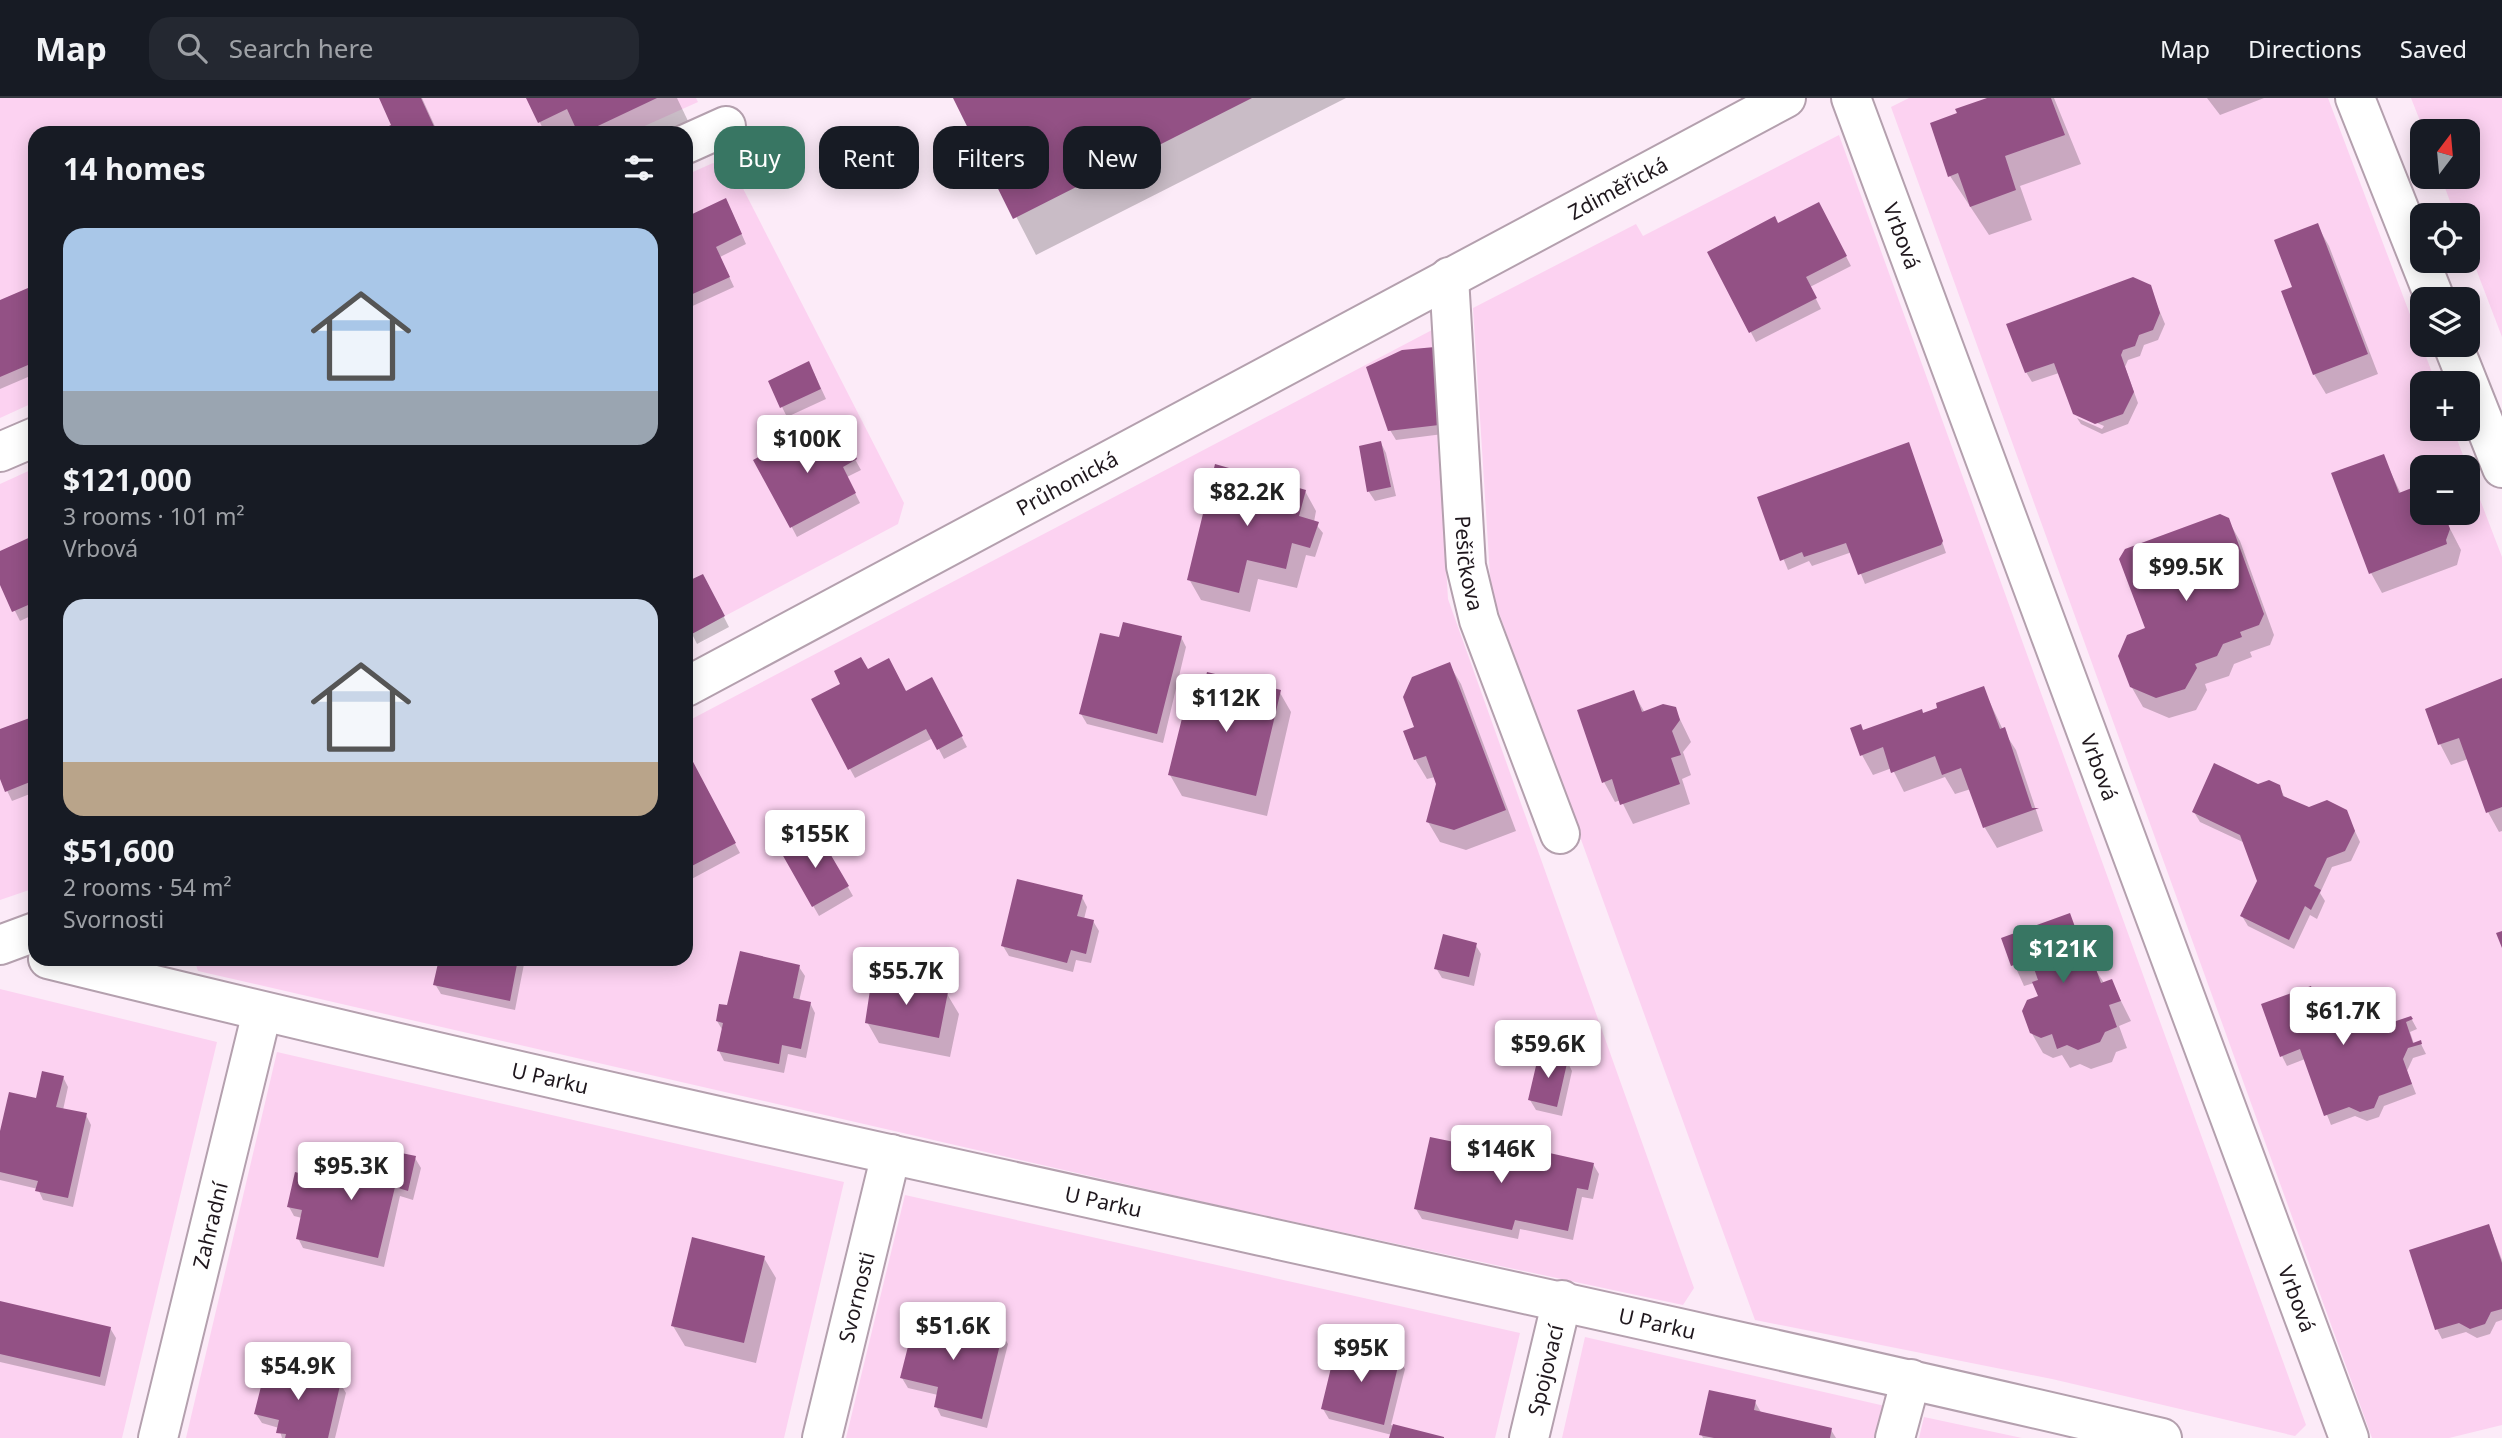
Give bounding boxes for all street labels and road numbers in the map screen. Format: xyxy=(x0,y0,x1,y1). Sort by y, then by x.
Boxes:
street label: Zdiměřická xyxy=(1563,150,1673,226)
street label: Vrbová xyxy=(1877,199,1927,273)
street label: Průhonická xyxy=(1011,444,1123,522)
street label: Pešičkova xyxy=(1449,515,1490,614)
street label: Vrbová xyxy=(2075,730,2125,804)
street label: U Parku xyxy=(509,1056,591,1100)
street label: Zahradní xyxy=(186,1179,234,1271)
street label: U Parku xyxy=(1062,1179,1145,1223)
street label: Svornosti xyxy=(832,1249,881,1345)
street label: Vrbová xyxy=(2272,1262,2322,1336)
street label: U Parku xyxy=(1616,1301,1698,1345)
street label: Spojovací xyxy=(1521,1321,1570,1418)

